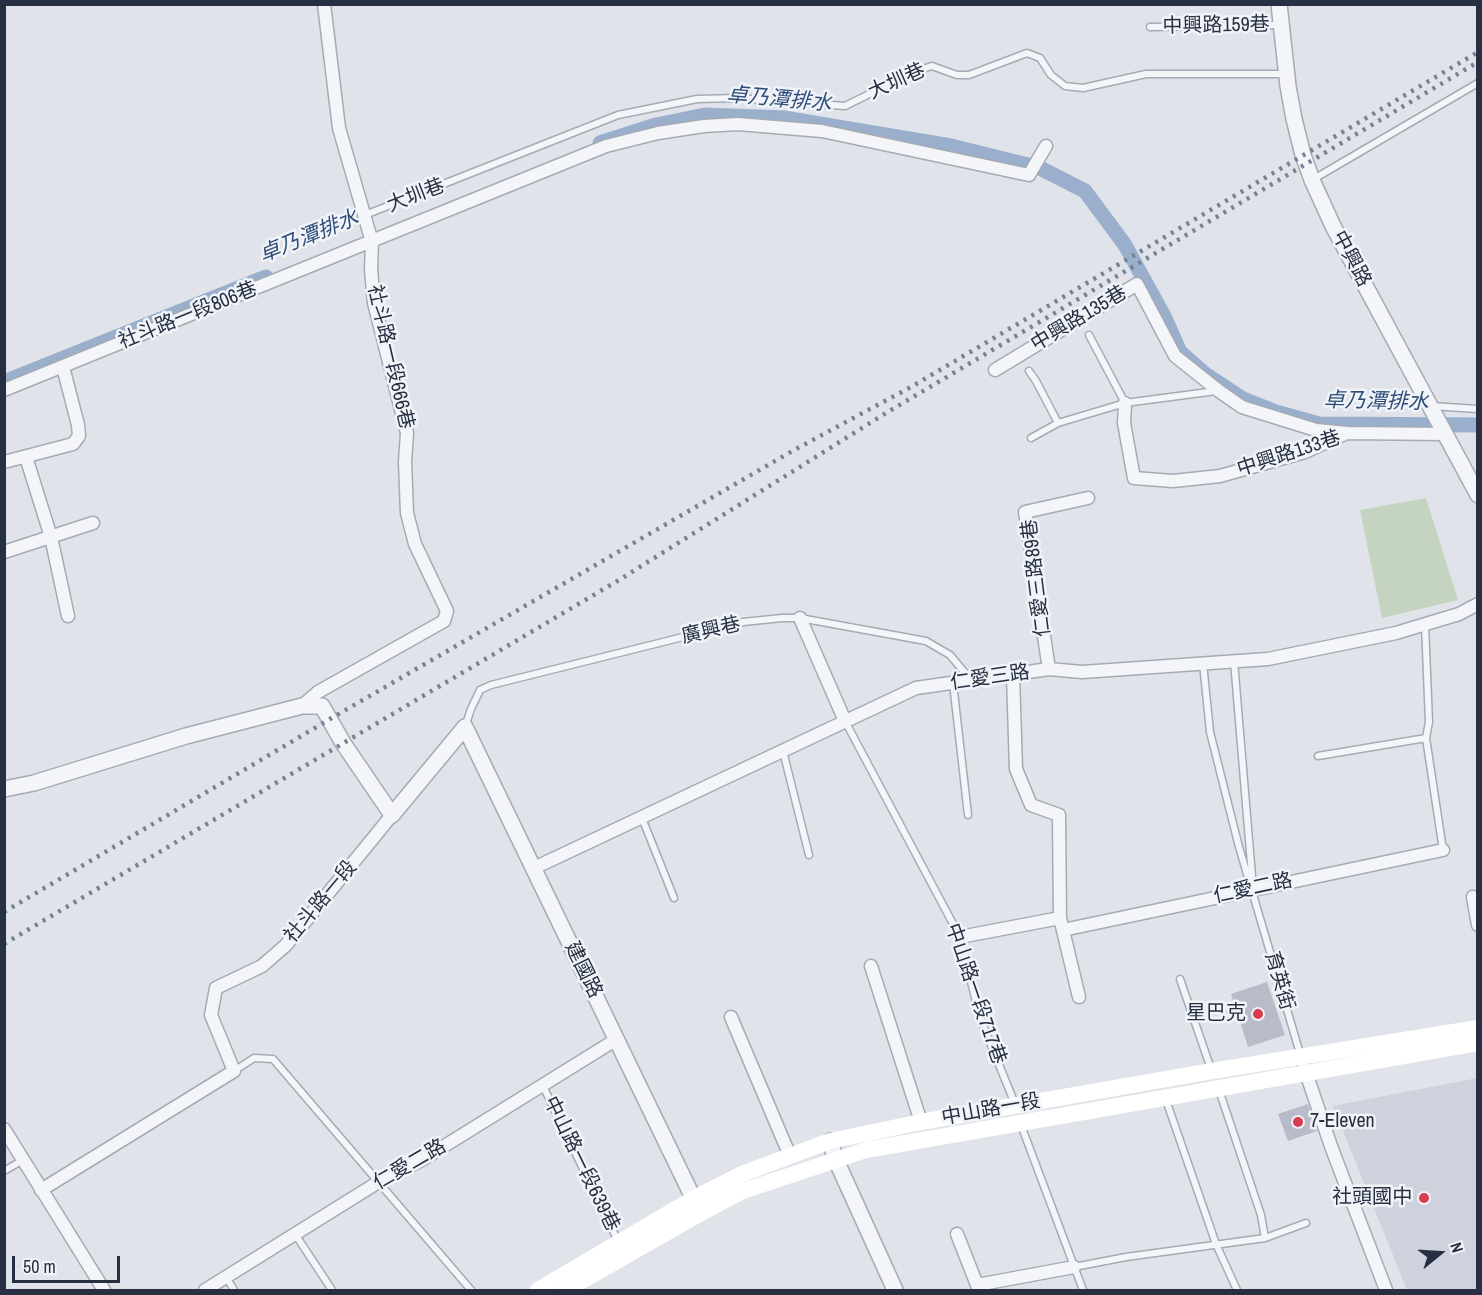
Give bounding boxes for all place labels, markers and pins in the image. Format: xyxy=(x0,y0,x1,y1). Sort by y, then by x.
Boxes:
place label: 星巴克 xyxy=(1186,1002,1246,1026)
marker: 星巴克 xyxy=(1251,1007,1265,1021)
place label: 7-Eleven xyxy=(1310,1110,1375,1134)
marker: 7-Eleven xyxy=(1291,1115,1305,1129)
place label: 社頭國中 xyxy=(1332,1186,1412,1210)
marker: 社頭國中 xyxy=(1417,1191,1431,1205)

